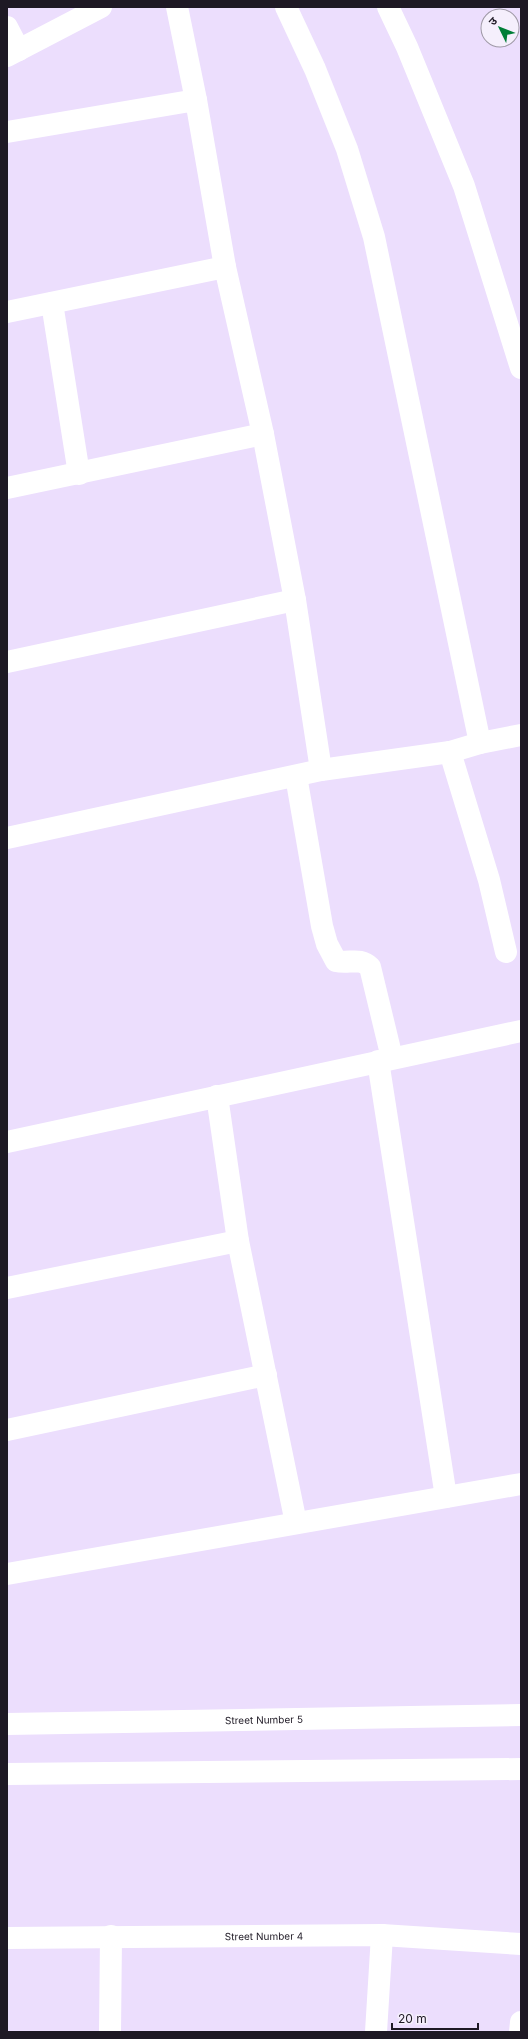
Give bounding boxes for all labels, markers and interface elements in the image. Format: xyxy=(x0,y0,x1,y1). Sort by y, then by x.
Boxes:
north arrow xyxy=(480,8,520,48)
text: उ xyxy=(485,14,500,28)
street label: Street Number 5 xyxy=(225,1713,303,1726)
street label: Street Number 4 xyxy=(225,1930,303,1942)
scale bar xyxy=(392,2005,478,2031)
text: 20 m xyxy=(398,2011,427,2026)

